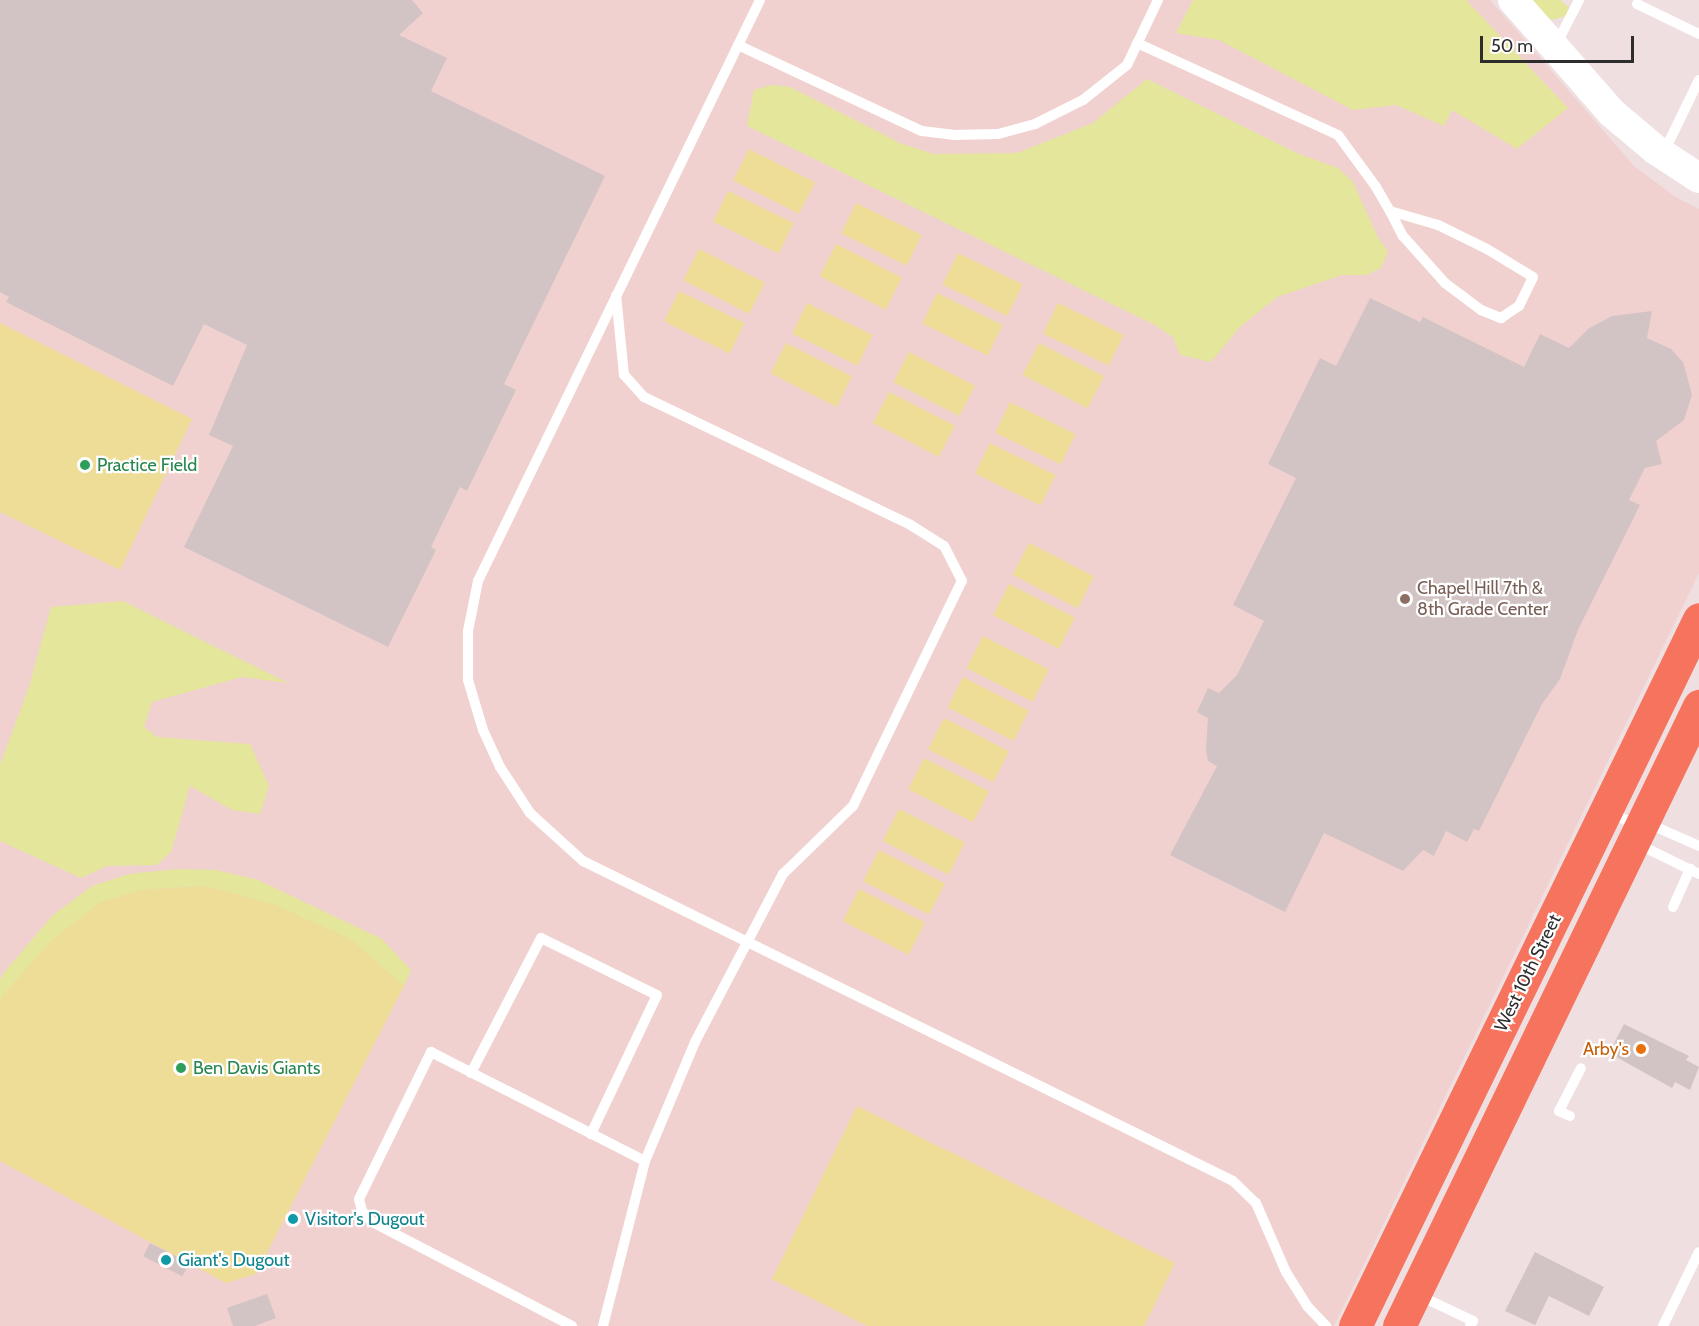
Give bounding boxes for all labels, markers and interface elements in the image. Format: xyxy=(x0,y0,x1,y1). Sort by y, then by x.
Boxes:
scale bar xyxy=(1483,24,1638,62)
text: 50 m xyxy=(1491,35,1533,57)
place label: Practice Field xyxy=(97,454,197,476)
marker: Practice Field xyxy=(78,458,92,472)
place label: Chapel Hill 7th & 8th Grade Center xyxy=(1417,578,1548,620)
marker: Chapel Hill 7th & 8th Grade Center xyxy=(1398,592,1412,606)
street label: West 10th Street xyxy=(1490,911,1566,1035)
place label: Arby's xyxy=(1583,1038,1629,1060)
marker: Arby's xyxy=(1634,1042,1648,1056)
place label: Ben Davis Giants xyxy=(193,1057,320,1079)
marker: Ben Davis Giants xyxy=(174,1061,188,1075)
place label: Visitor's Dugout xyxy=(305,1208,425,1230)
marker: Visitor's Dugout xyxy=(286,1212,300,1226)
place label: Giant's Dugout xyxy=(178,1249,290,1271)
marker: Giant's Dugout xyxy=(159,1253,173,1267)

